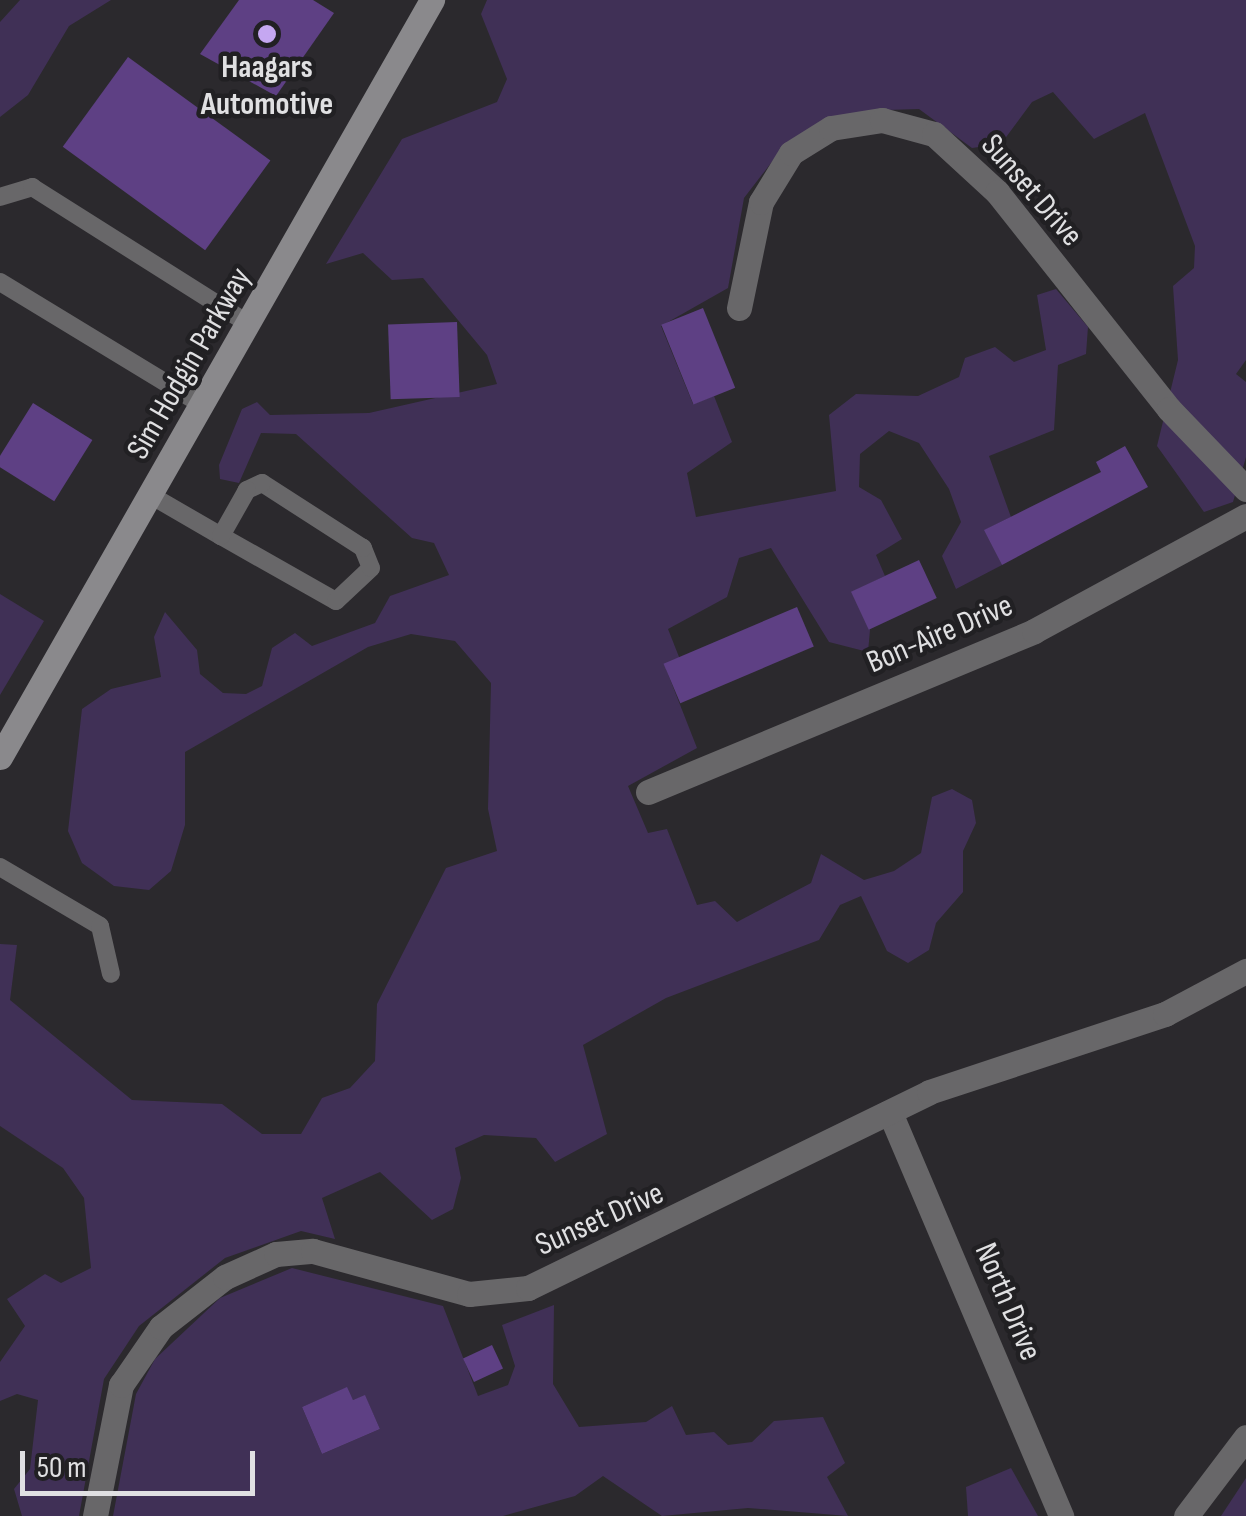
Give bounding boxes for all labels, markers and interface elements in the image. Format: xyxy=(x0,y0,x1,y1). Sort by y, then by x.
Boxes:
marker: Haagars Automotive xyxy=(256,23,278,45)
place label: Haagars Automotive xyxy=(201,50,333,125)
street label: Sunset Drive xyxy=(972,127,1090,255)
street label: Sim Hodgin Parkway xyxy=(120,262,260,466)
street label: Bon-Aire Drive xyxy=(861,587,1019,683)
street label: Sunset Drive xyxy=(530,1175,670,1265)
street label: North Drive xyxy=(965,1238,1049,1366)
scale bar xyxy=(25,1431,260,1493)
text: 50 m xyxy=(37,1450,86,1486)

